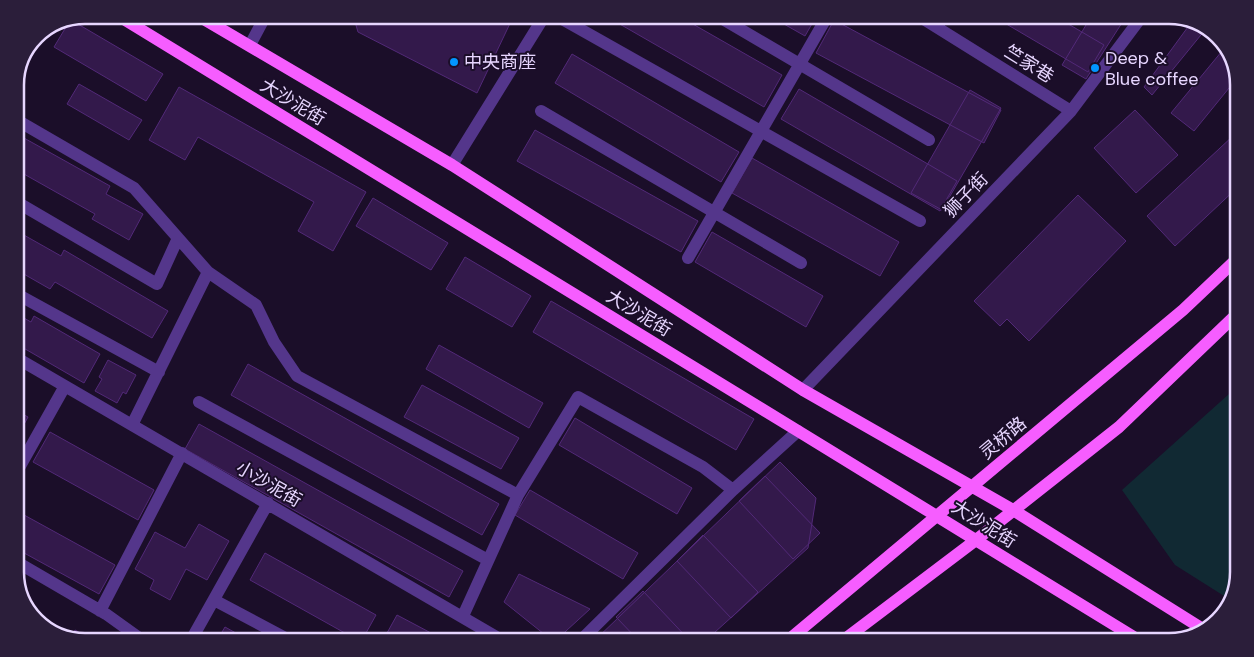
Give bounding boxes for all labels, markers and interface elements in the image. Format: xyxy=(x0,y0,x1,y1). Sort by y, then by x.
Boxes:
street label: 竺家巷 xyxy=(1000,40,1058,88)
place label: Deep & Blue coffee xyxy=(1105,46,1199,91)
place label: 中央商座 xyxy=(464,50,536,74)
marker: 中央商座 xyxy=(448,56,460,68)
marker: Deep & Blue coffee xyxy=(1089,62,1101,74)
street label: 大沙泥街 xyxy=(256,73,330,131)
street label: 狮子街 xyxy=(939,167,993,223)
street label: 大沙泥街 xyxy=(602,284,676,342)
street label: 灵桥路 xyxy=(975,411,1031,465)
street label: 小沙泥街 xyxy=(232,456,306,512)
street label: 大沙泥街 xyxy=(947,495,1021,553)

